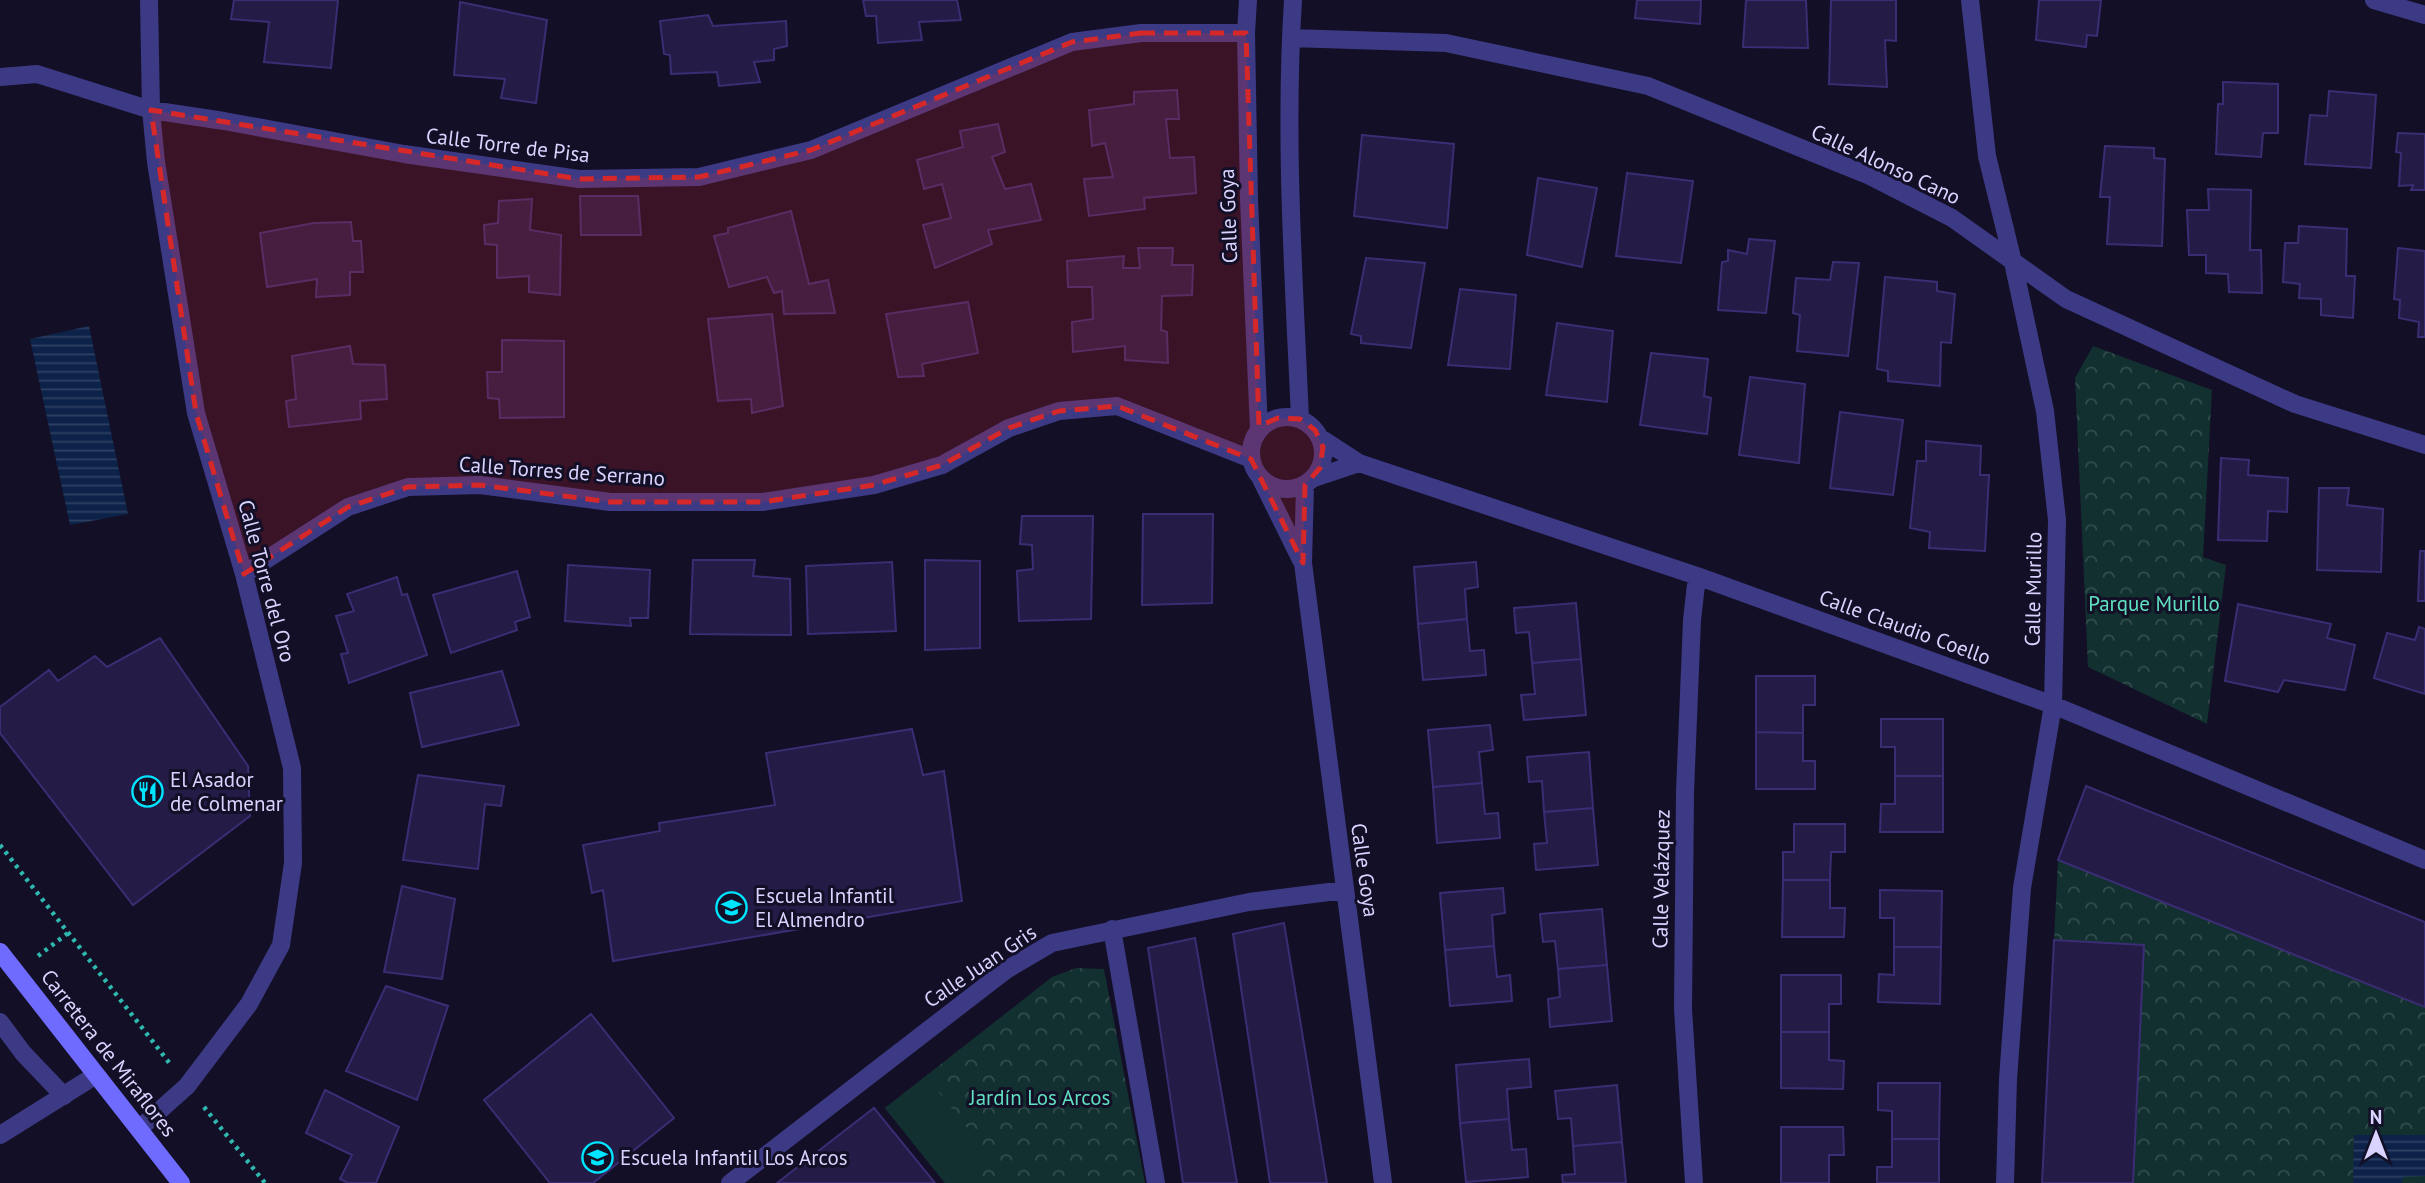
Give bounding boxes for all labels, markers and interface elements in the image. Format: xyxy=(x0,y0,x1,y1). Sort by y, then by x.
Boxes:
street label: Calle Alonso Cano xyxy=(1807,118,1965,210)
street label: Calle Torre de Pisa xyxy=(425,122,591,168)
street label: Calle Goya xyxy=(1213,168,1243,264)
street label: Calle Torres de Serrano xyxy=(458,450,666,492)
street label: Calle Torre del Oro xyxy=(232,497,302,665)
street label: Calle Murillo xyxy=(2019,531,2047,647)
street label: Calle Claudio Coello xyxy=(1815,583,1995,671)
park label: Parque Murillo xyxy=(2088,590,2220,617)
place label: El Asador de Colmenar xyxy=(170,766,283,817)
restaurant icon: El Asador de Colmenar xyxy=(130,774,164,808)
street label: Calle Velázquez xyxy=(1646,809,1676,949)
street label: Calle Goya xyxy=(1345,821,1385,919)
place label: Escuela Infantil El Almendro xyxy=(755,882,894,933)
school or university icon: Escuela Infantil El Almendro xyxy=(715,890,749,924)
street label: Calle Juan Gris xyxy=(919,918,1041,1014)
street label: Carretera de Miraflores xyxy=(35,964,183,1142)
park label: Jardín Los Arcos xyxy=(969,1084,1110,1111)
north arrow xyxy=(2341,1099,2411,1169)
text: N xyxy=(2370,1105,2382,1129)
school or university icon: Escuela Infantil Los Arcos xyxy=(580,1140,614,1174)
place label: Escuela Infantil Los Arcos xyxy=(620,1144,848,1171)

